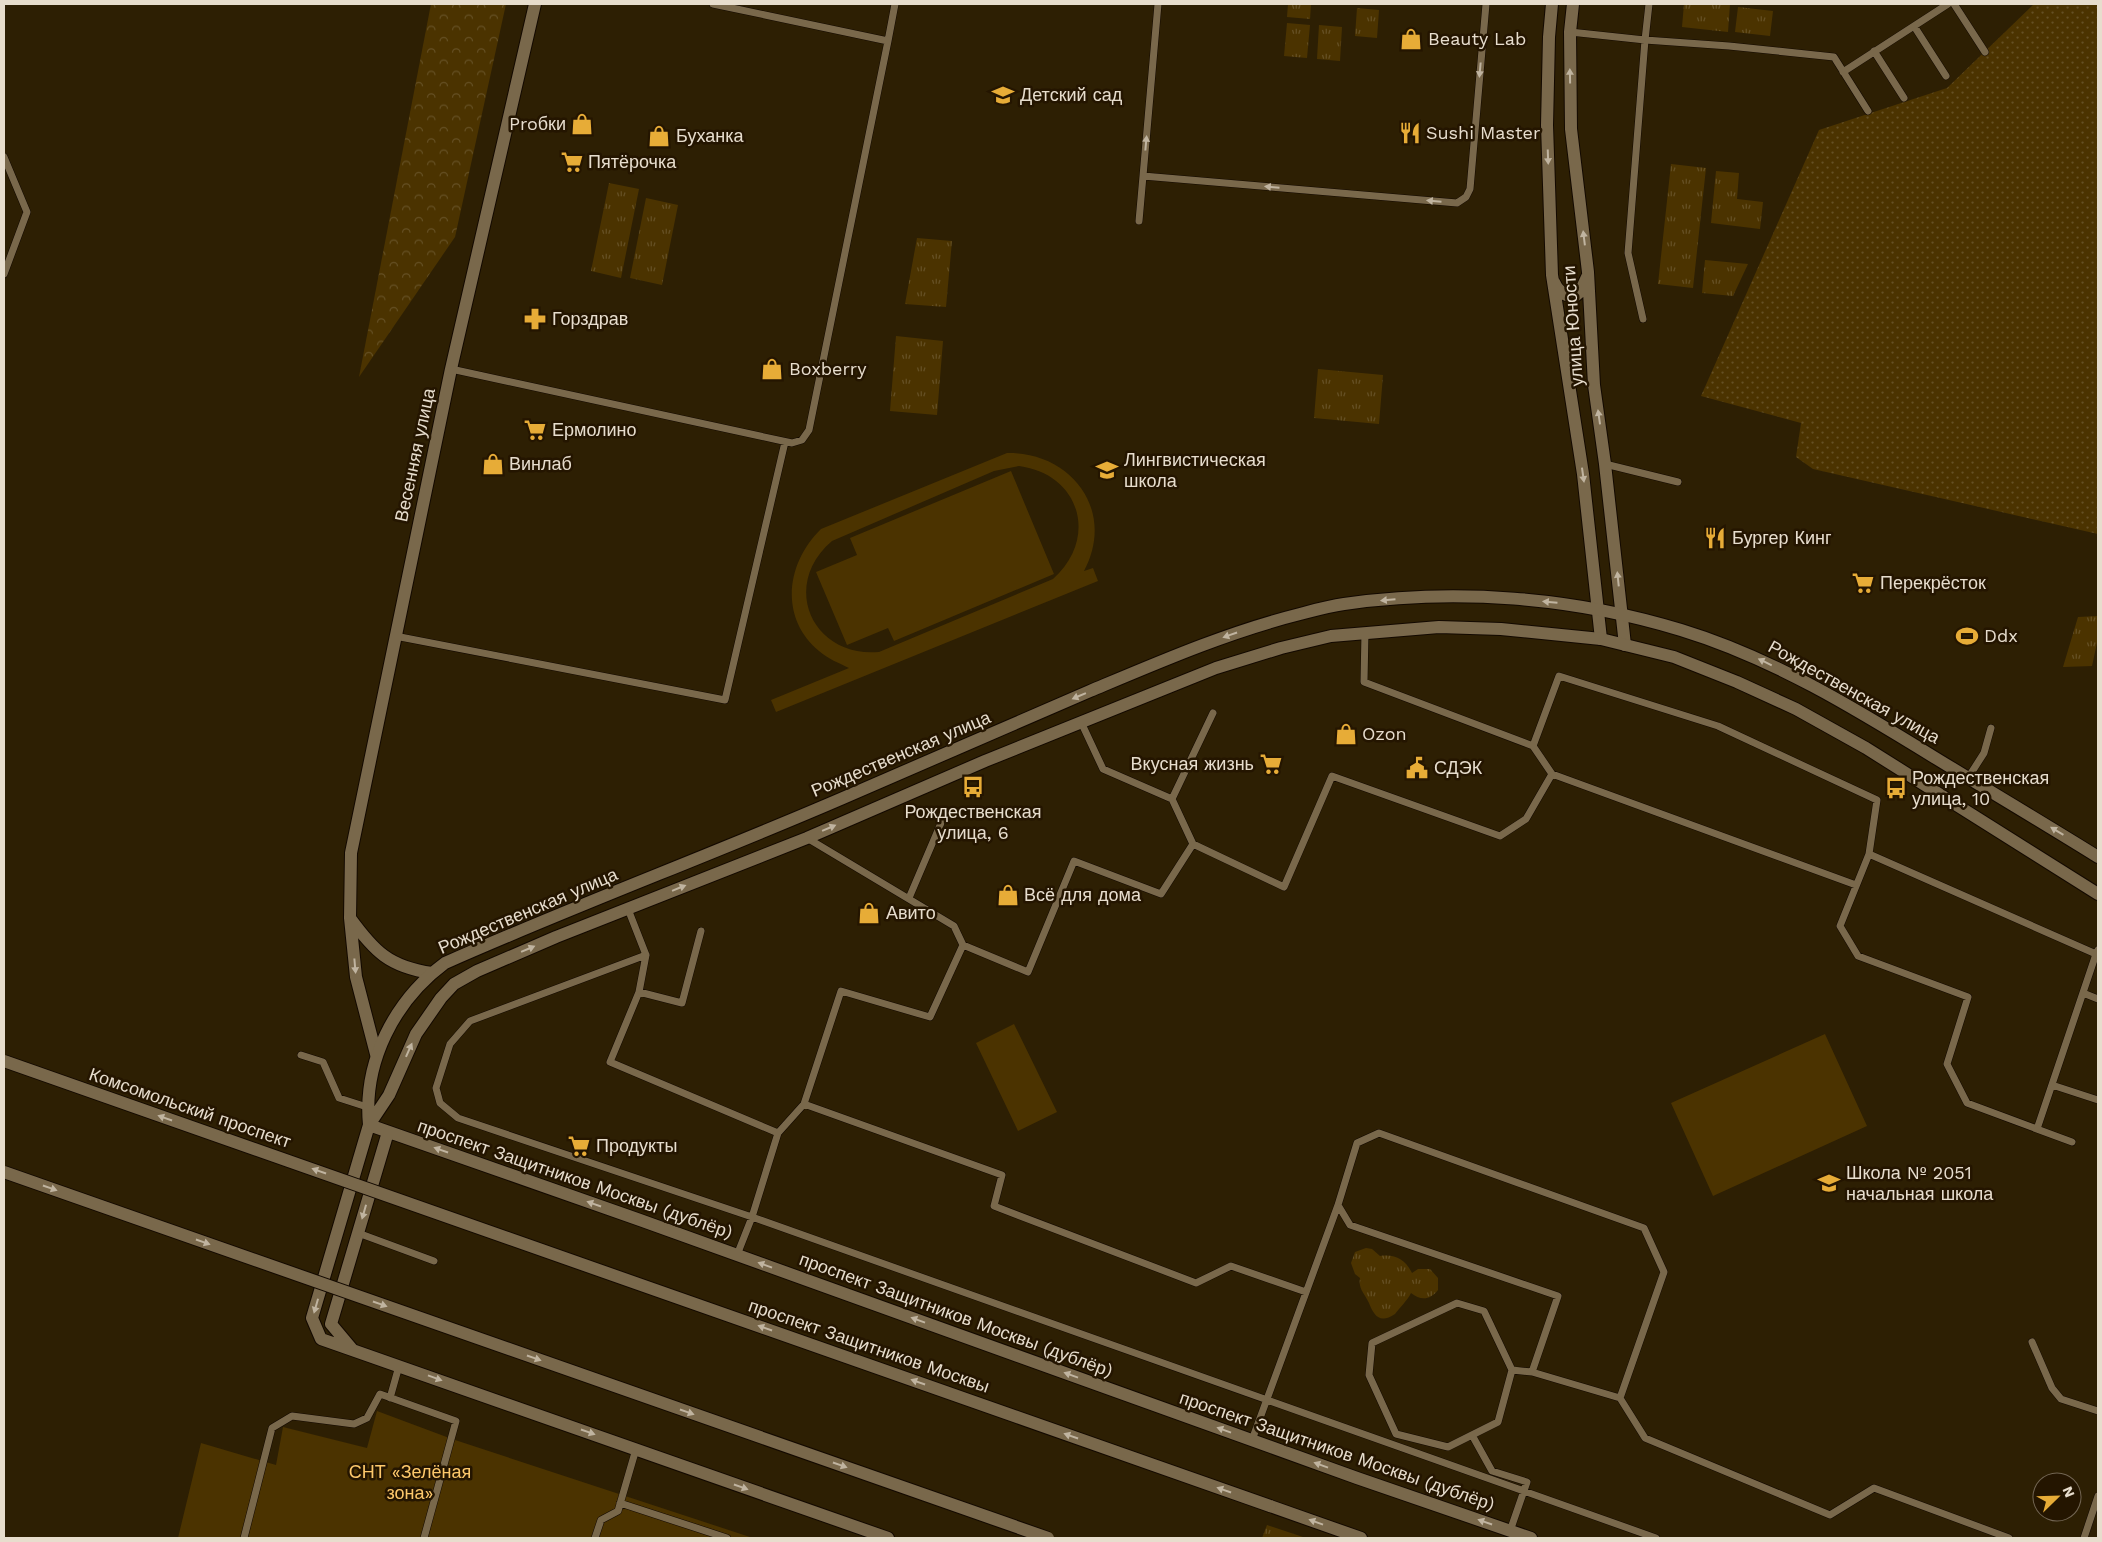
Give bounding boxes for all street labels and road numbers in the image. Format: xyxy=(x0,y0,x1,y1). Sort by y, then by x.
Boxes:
street label: улица Юности xyxy=(1558,265,1587,387)
street label: Весенняя улица xyxy=(390,385,439,524)
street label: Рождественская улица xyxy=(1765,636,1944,748)
street label: Рождественская улица xyxy=(808,706,995,801)
street label: Рождественская улица xyxy=(435,863,622,958)
street label: Комсомольский проспект xyxy=(87,1063,294,1152)
street label: проспект Защитников Москвы (дублёр) xyxy=(415,1115,735,1242)
street label: проспект Защитников Москвы (дублёр) xyxy=(796,1248,1116,1382)
street label: проспект Защитников Москвы xyxy=(746,1295,992,1397)
street label: проспект Защитников Москвы (дублёр) xyxy=(1177,1387,1497,1514)

